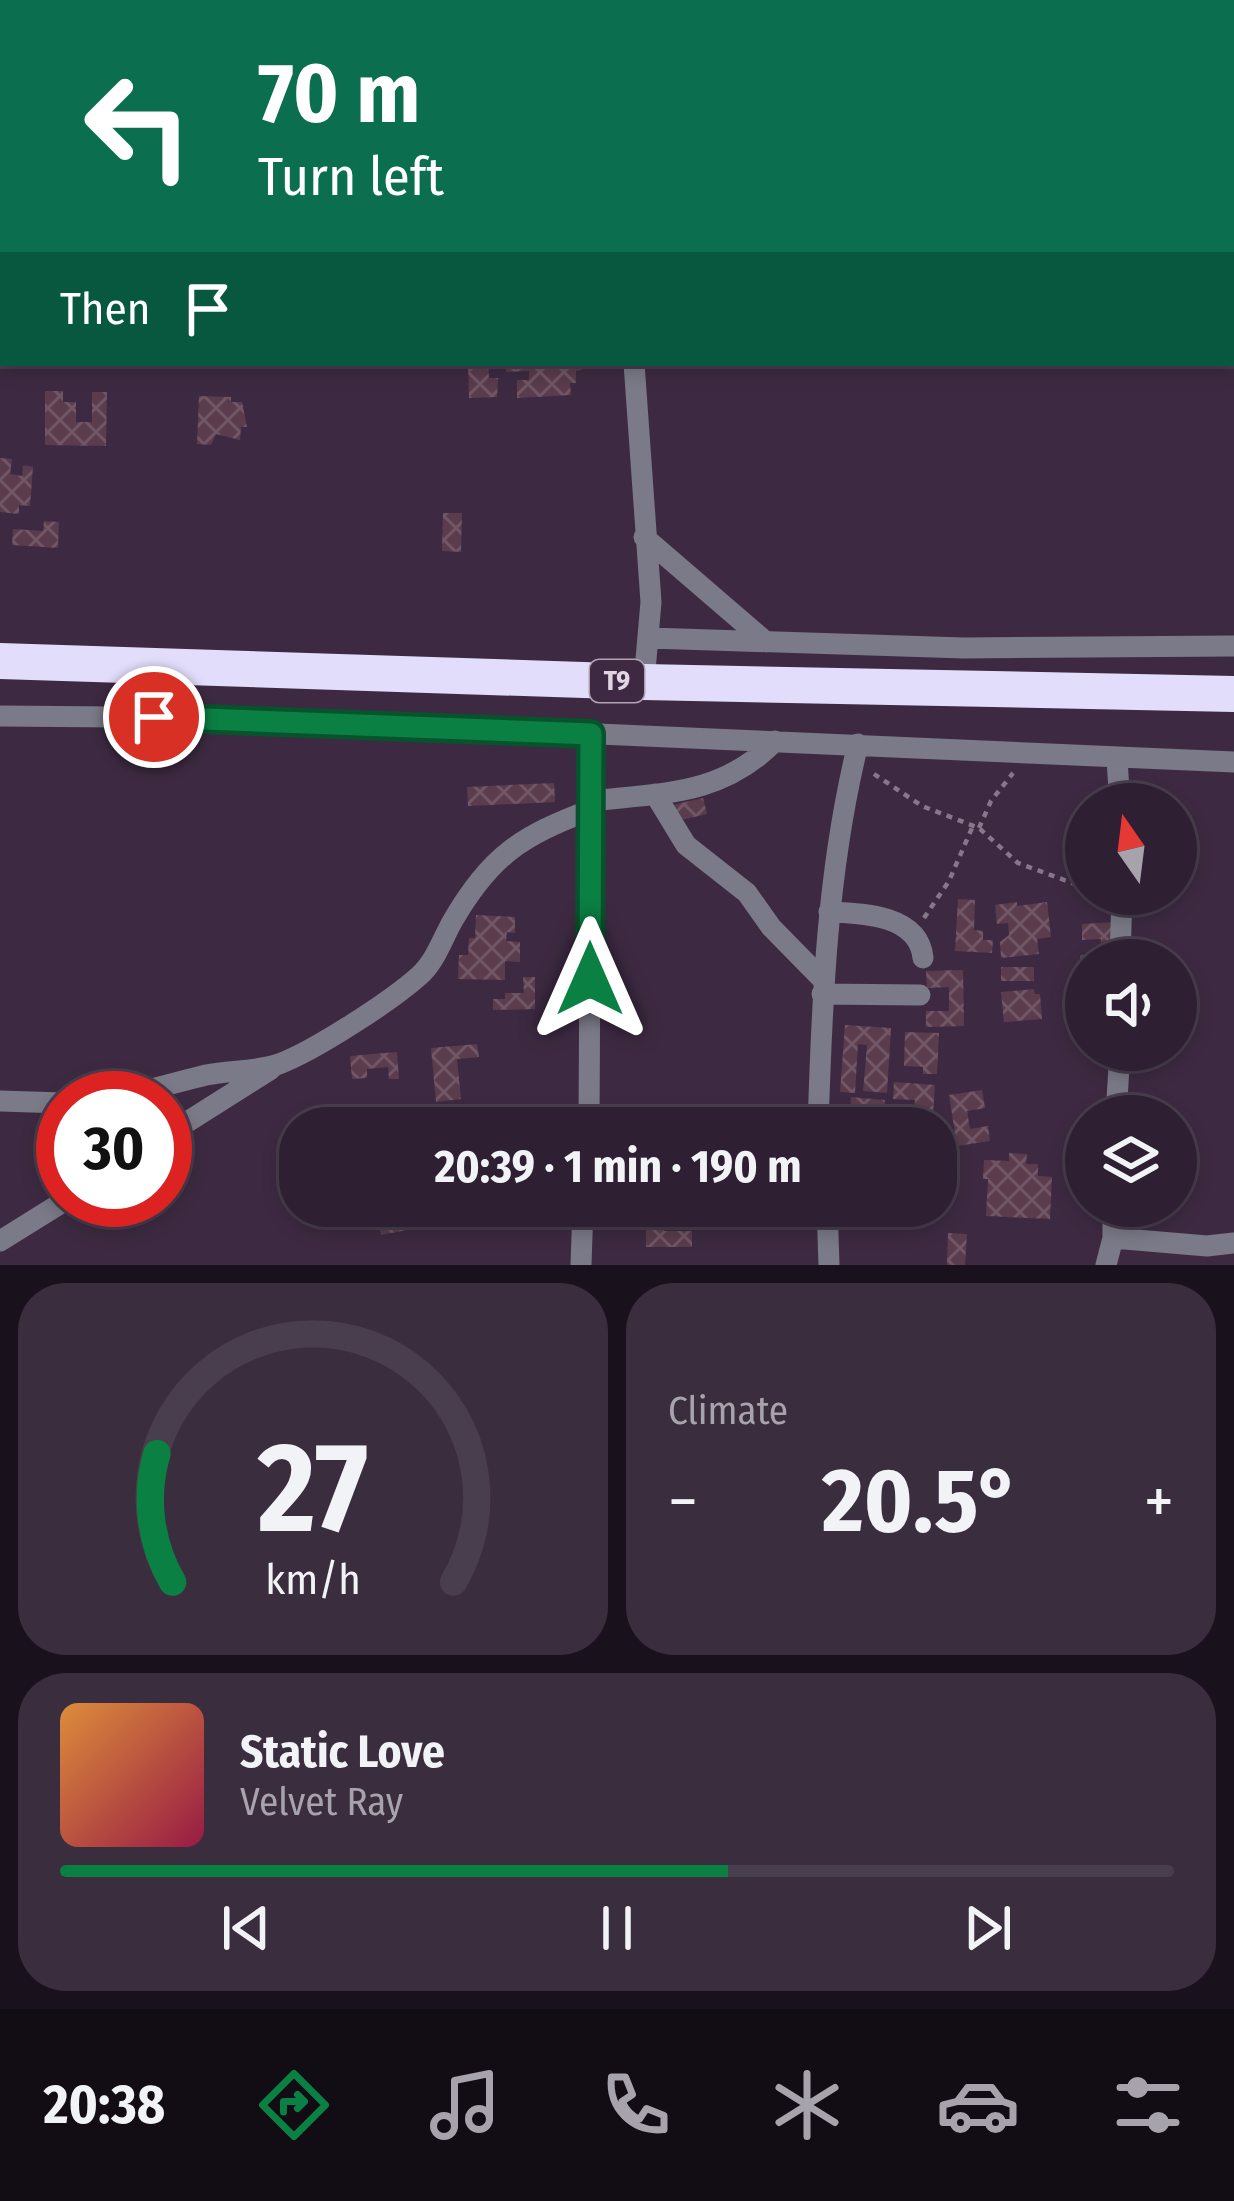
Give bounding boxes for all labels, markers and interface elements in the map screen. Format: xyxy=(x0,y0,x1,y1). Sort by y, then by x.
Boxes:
text: 70 m xyxy=(258,43,420,144)
icon: left xyxy=(60,48,216,204)
text: Turn left xyxy=(258,145,444,209)
icon: arrive xyxy=(175,276,241,342)
text: Then xyxy=(60,282,151,336)
road number: T9 xyxy=(590,660,644,702)
pin xyxy=(103,666,205,768)
icon: arrive xyxy=(121,684,187,750)
north arrow xyxy=(1065,783,1197,915)
map controls xyxy=(1065,783,1197,1227)
position arrow xyxy=(527,916,653,1042)
button: sound xyxy=(1065,939,1197,1071)
speed limit sign: 30 xyxy=(36,1071,192,1227)
button: layers xyxy=(1065,1095,1197,1227)
text: 20:39 · 1 min · 190 m xyxy=(434,1140,802,1194)
text: Climate xyxy=(668,1388,788,1434)
text: 27 xyxy=(257,1414,368,1564)
text: 20.5° xyxy=(822,1447,1020,1555)
text: − xyxy=(668,1462,698,1541)
text: + xyxy=(1144,1462,1174,1541)
text: km/h xyxy=(265,1554,361,1605)
text: Static Love xyxy=(240,1725,445,1779)
text: Velvet Ray xyxy=(240,1779,403,1825)
icon: previous xyxy=(213,1895,279,1961)
icon: pause xyxy=(584,1895,650,1961)
icon: next xyxy=(955,1895,1021,1961)
icon: directions xyxy=(252,2063,336,2147)
icon: music xyxy=(423,2063,507,2147)
icon: phone xyxy=(594,2063,678,2147)
icon: climate xyxy=(765,2063,849,2147)
icon: car xyxy=(936,2063,1020,2147)
icon: filters xyxy=(1106,2063,1190,2147)
text: 20:38 xyxy=(43,2073,165,2137)

